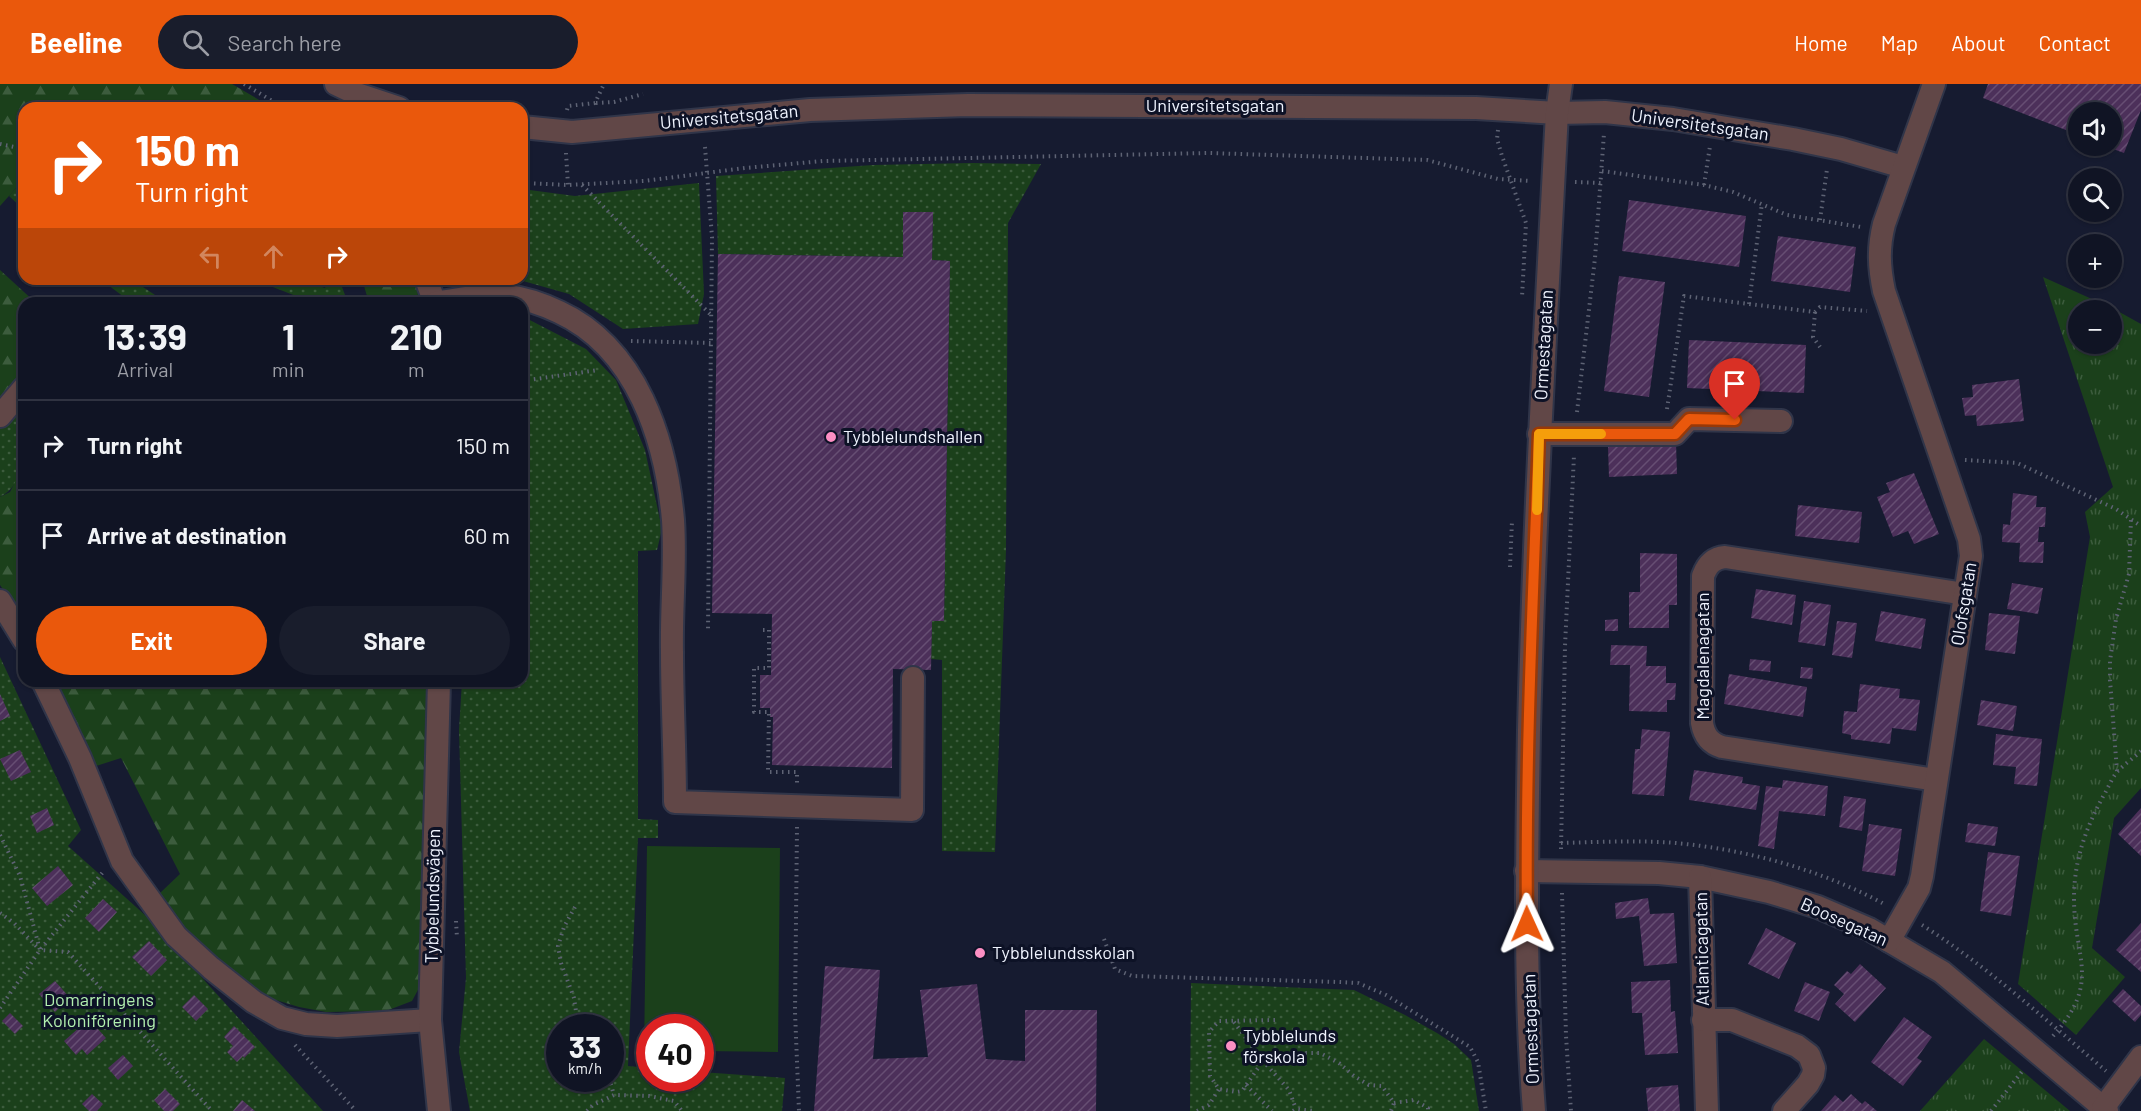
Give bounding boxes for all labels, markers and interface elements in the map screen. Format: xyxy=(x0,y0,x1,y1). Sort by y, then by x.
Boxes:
search box xyxy=(158,15,578,69)
text: Beeline xyxy=(30,25,122,59)
icon: search xyxy=(179,26,212,59)
text: Search here xyxy=(227,29,342,55)
text: Home xyxy=(1794,30,1848,55)
text: Map xyxy=(1881,30,1918,55)
text: About xyxy=(1951,30,2006,55)
text: Contact xyxy=(2039,30,2111,55)
street label: Universitetsgatan xyxy=(1146,94,1284,116)
street label: Universitetsgatan xyxy=(659,99,799,133)
map controls xyxy=(2068,102,2122,354)
button: sound xyxy=(2068,102,2122,156)
street label: Universitetsgatan xyxy=(1630,103,1770,145)
text: 150 m xyxy=(135,124,240,174)
icon: right xyxy=(36,126,114,204)
button: search xyxy=(2068,168,2122,222)
text: Turn right xyxy=(135,175,249,207)
button: + xyxy=(2068,234,2122,288)
icon: left xyxy=(194,240,227,273)
icon: ahead xyxy=(257,240,290,273)
icon: right xyxy=(320,240,353,273)
street label: Ormestagatan xyxy=(1529,289,1557,401)
button: − xyxy=(2068,300,2122,354)
text: 13:39 xyxy=(103,314,187,357)
text: 1 xyxy=(282,314,295,357)
text: 210 xyxy=(390,314,443,357)
text: Arrival xyxy=(117,357,173,381)
text: min xyxy=(272,357,305,381)
text: m xyxy=(408,357,425,381)
pin xyxy=(1709,358,1760,420)
icon: arrive xyxy=(1718,367,1751,400)
place label: Tybblelundshallen xyxy=(843,425,983,447)
icon: right xyxy=(36,429,69,462)
marker: Tybblelundshallen xyxy=(824,430,838,444)
text: Turn right xyxy=(87,432,182,458)
text: 150 m xyxy=(456,432,510,458)
icon: arrive xyxy=(36,519,69,552)
text: Arrive at destination xyxy=(87,522,286,548)
text: 60 m xyxy=(464,522,510,548)
street label: Olofsgatan xyxy=(1946,561,1980,647)
street label: Magdalenagatan xyxy=(1691,592,1713,720)
button: Exit xyxy=(36,606,267,675)
button: Share xyxy=(279,606,510,675)
street label: Tybbelundsvägen xyxy=(420,828,444,964)
position arrow xyxy=(1495,892,1559,956)
street label: Atlanticagatan xyxy=(1689,892,1713,1006)
street label: Boosegatan xyxy=(1797,892,1892,950)
place label: Tybblelundsskolan xyxy=(992,941,1135,963)
marker: Tybblelundsskolan xyxy=(973,946,987,960)
street label: Ormestagatan xyxy=(1517,973,1543,1085)
park label: Domarringens Koloniförening xyxy=(42,988,156,1031)
speed limit sign: 40 xyxy=(636,1014,714,1092)
place label: Tybblelunds förskola xyxy=(1243,1024,1336,1067)
text: 33 xyxy=(569,1028,601,1064)
marker: Tybblelunds förskola xyxy=(1224,1039,1238,1053)
text: km/h xyxy=(568,1059,602,1077)

